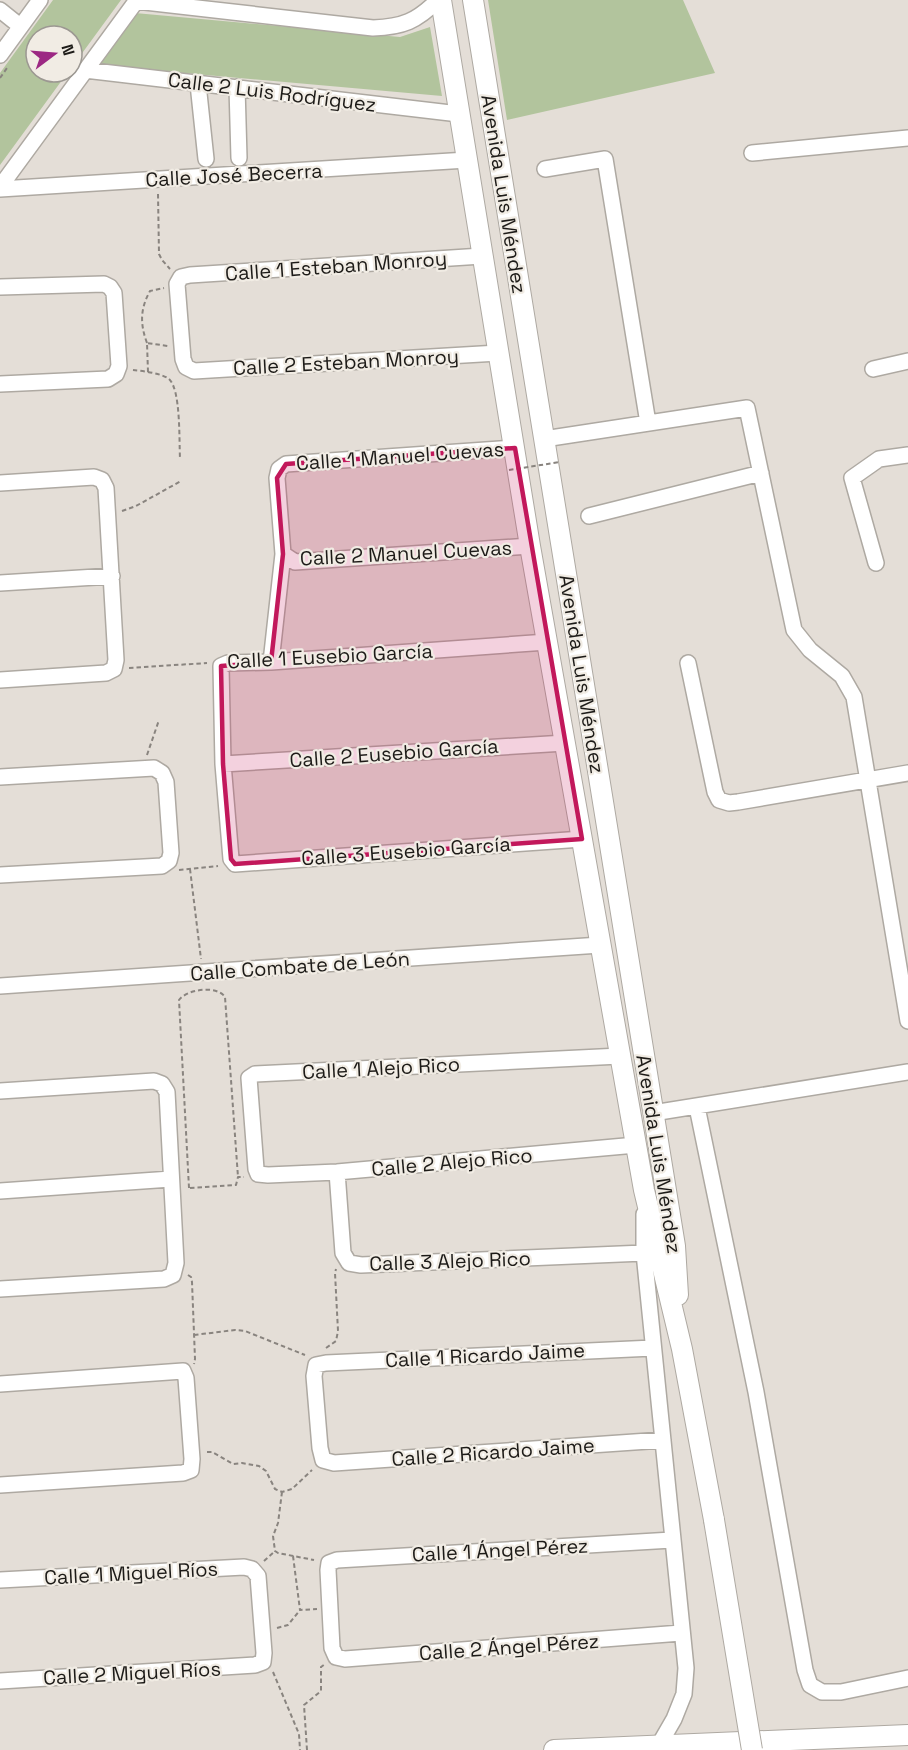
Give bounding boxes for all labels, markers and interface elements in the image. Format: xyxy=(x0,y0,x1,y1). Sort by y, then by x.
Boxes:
north arrow xyxy=(24,24,84,84)
text: N xyxy=(56,42,80,58)
street label: Calle 2 Luis Rodríguez xyxy=(167,66,377,118)
street label: Avenida Luis Méndez xyxy=(475,93,533,295)
street label: Calle José Becerra xyxy=(145,157,323,193)
street label: Calle 1 Esteban Monroy xyxy=(224,245,448,287)
street label: Calle 2 Esteban Monroy xyxy=(232,343,460,381)
street label: Calle 1 Manuel Cuevas xyxy=(295,436,505,476)
street label: Calle 2 Manuel Cuevas xyxy=(299,534,513,572)
street label: Avenida Luis Méndez xyxy=(553,573,611,775)
street label: Calle 1 Eusebio García xyxy=(226,638,434,674)
street label: Calle 2 Eusebio García xyxy=(288,733,500,773)
street label: Calle 3 Eusebio García xyxy=(300,831,512,871)
street label: Calle Combate de León xyxy=(189,945,411,987)
street label: Calle 1 Alejo Rico xyxy=(301,1051,461,1085)
street label: Avenida Luis Méndez xyxy=(630,1053,688,1255)
street label: Calle 2 Alejo Rico xyxy=(370,1142,534,1182)
street label: Calle 3 Alejo Rico xyxy=(369,1245,531,1277)
street label: Calle 1 Ricardo Jaime xyxy=(384,1337,586,1373)
street label: Calle 2 Ricardo Jaime xyxy=(391,1432,595,1472)
street label: Calle 1 Ángel Pérez xyxy=(411,1532,589,1568)
street label: Calle 1 Miguel Ríos xyxy=(43,1555,219,1591)
street label: Calle 2 Ángel Pérez xyxy=(418,1628,600,1666)
street label: Calle 2 Miguel Ríos xyxy=(42,1655,222,1691)

